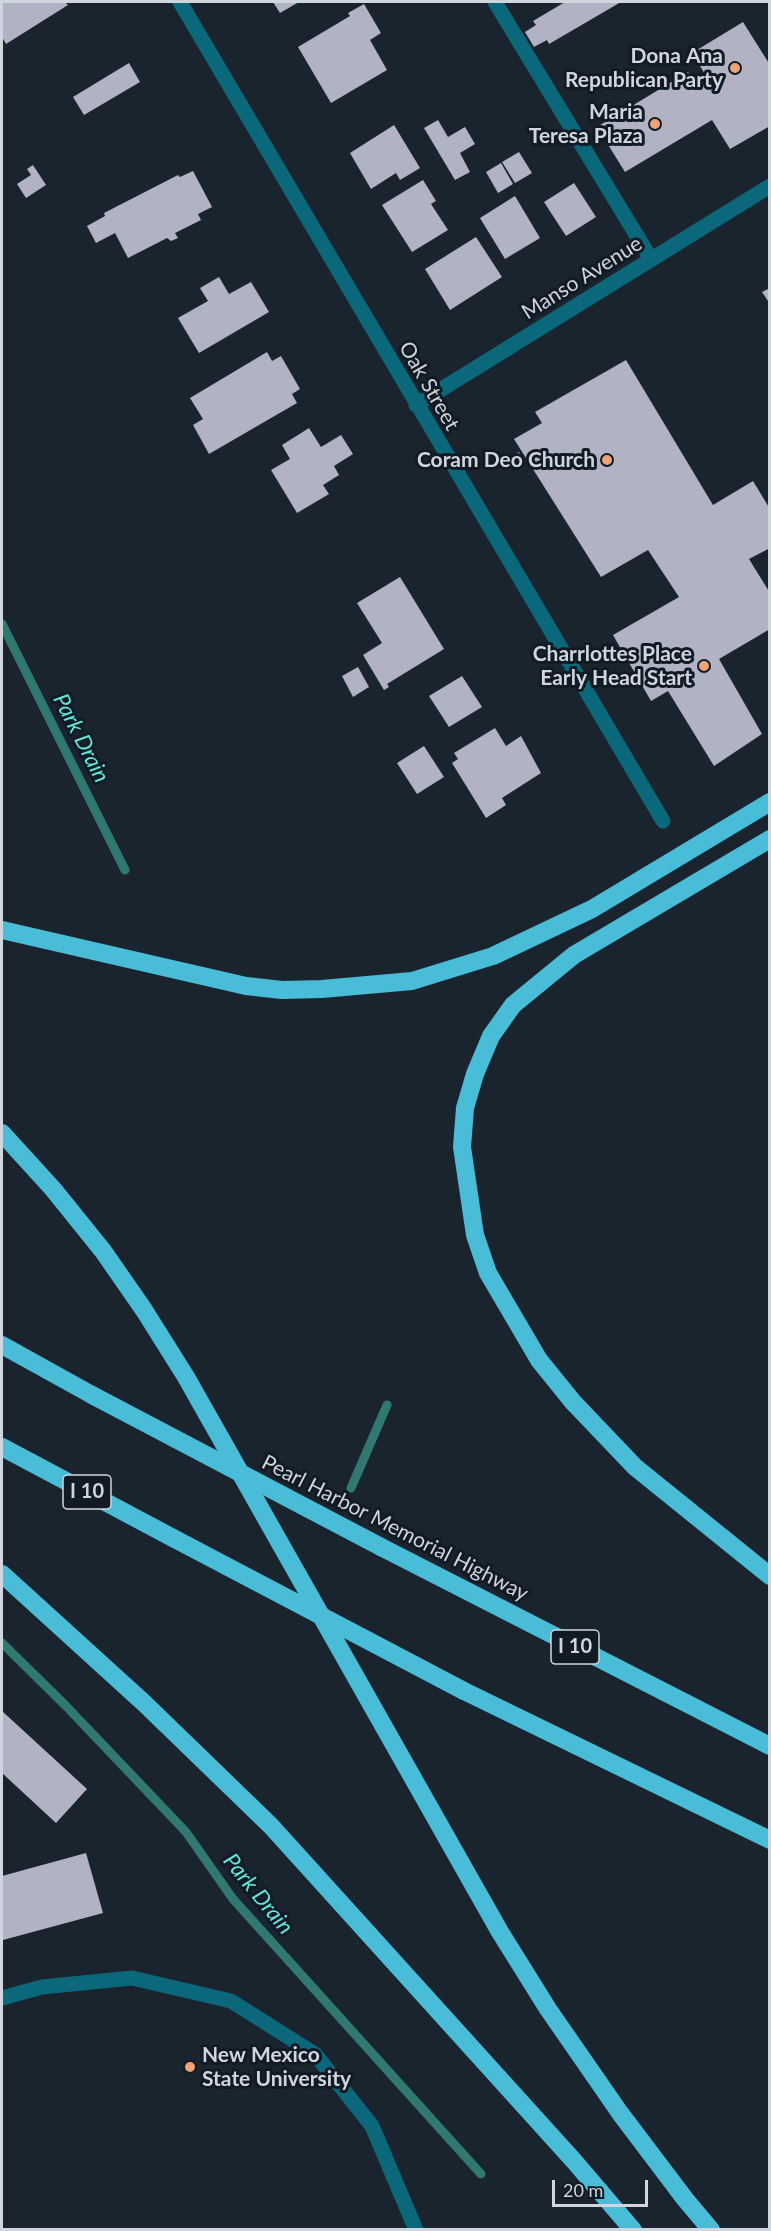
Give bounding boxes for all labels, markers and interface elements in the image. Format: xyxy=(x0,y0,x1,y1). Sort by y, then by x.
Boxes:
place label: Dona Ana Republican Party xyxy=(565,43,723,93)
marker: Dona Ana Republican Party xyxy=(728,61,742,75)
place label: Maria Teresa Plaza xyxy=(529,99,643,149)
marker: Maria Teresa Plaza xyxy=(648,117,662,131)
street label: Manso Avenue xyxy=(517,231,647,325)
street label: Oak Street xyxy=(394,337,464,435)
place label: Coram Deo Church xyxy=(417,447,595,473)
marker: Coram Deo Church xyxy=(600,453,614,467)
place label: Charrlottes Place Early Head Start xyxy=(533,641,692,691)
marker: Charrlottes Place Early Head Start xyxy=(697,659,711,673)
water label: Park Drain xyxy=(47,689,115,787)
street label: Pearl Harbor Memorial Highway xyxy=(257,1450,533,1606)
road number: I 10 xyxy=(63,1475,111,1509)
road number: I 10 xyxy=(551,1630,599,1664)
water label: Park Drain xyxy=(217,1848,299,1940)
place label: New Mexico State University xyxy=(202,2042,351,2092)
marker: New Mexico State University xyxy=(183,2060,197,2074)
scale bar xyxy=(555,2168,651,2206)
text: 20 m xyxy=(563,2179,603,2201)

